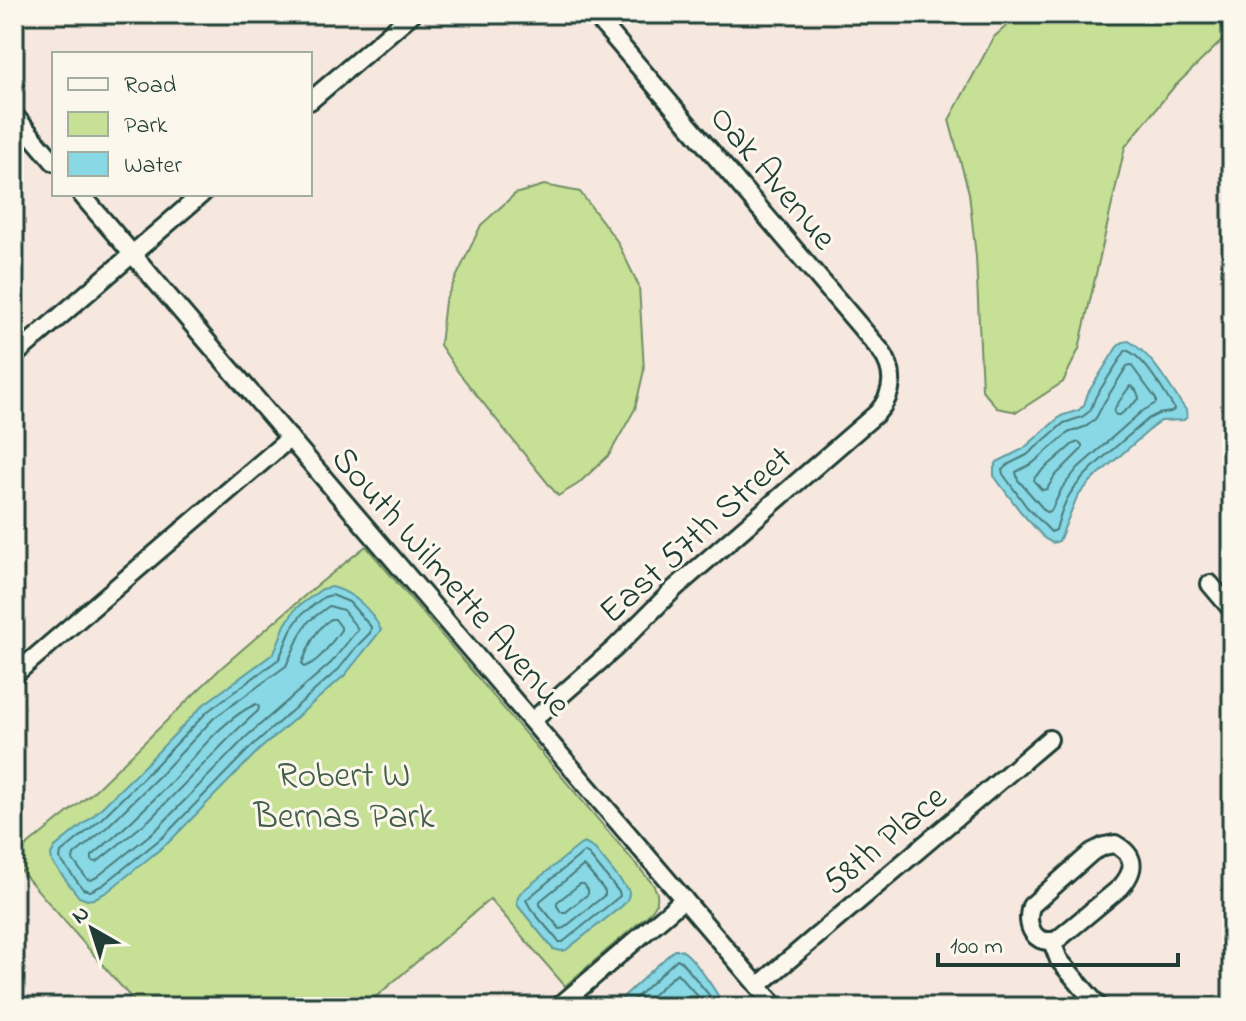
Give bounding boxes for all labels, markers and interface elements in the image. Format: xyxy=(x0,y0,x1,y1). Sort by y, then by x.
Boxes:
legend xyxy=(52,52,312,196)
text: Road xyxy=(124,69,177,104)
street label: Oak Avenue xyxy=(695,95,849,264)
text: Park xyxy=(124,109,168,144)
text: Water xyxy=(124,149,182,184)
street label: East 57th Street xyxy=(588,435,806,638)
street label: South Wilmette Avenue xyxy=(317,436,583,731)
park label: Robert W Bernas Park xyxy=(252,751,435,845)
street label: 58th Place xyxy=(812,773,960,909)
north arrow xyxy=(52,889,132,969)
text: N xyxy=(65,899,97,933)
scale bar xyxy=(938,917,1178,967)
text: 100 m xyxy=(950,930,1003,965)

